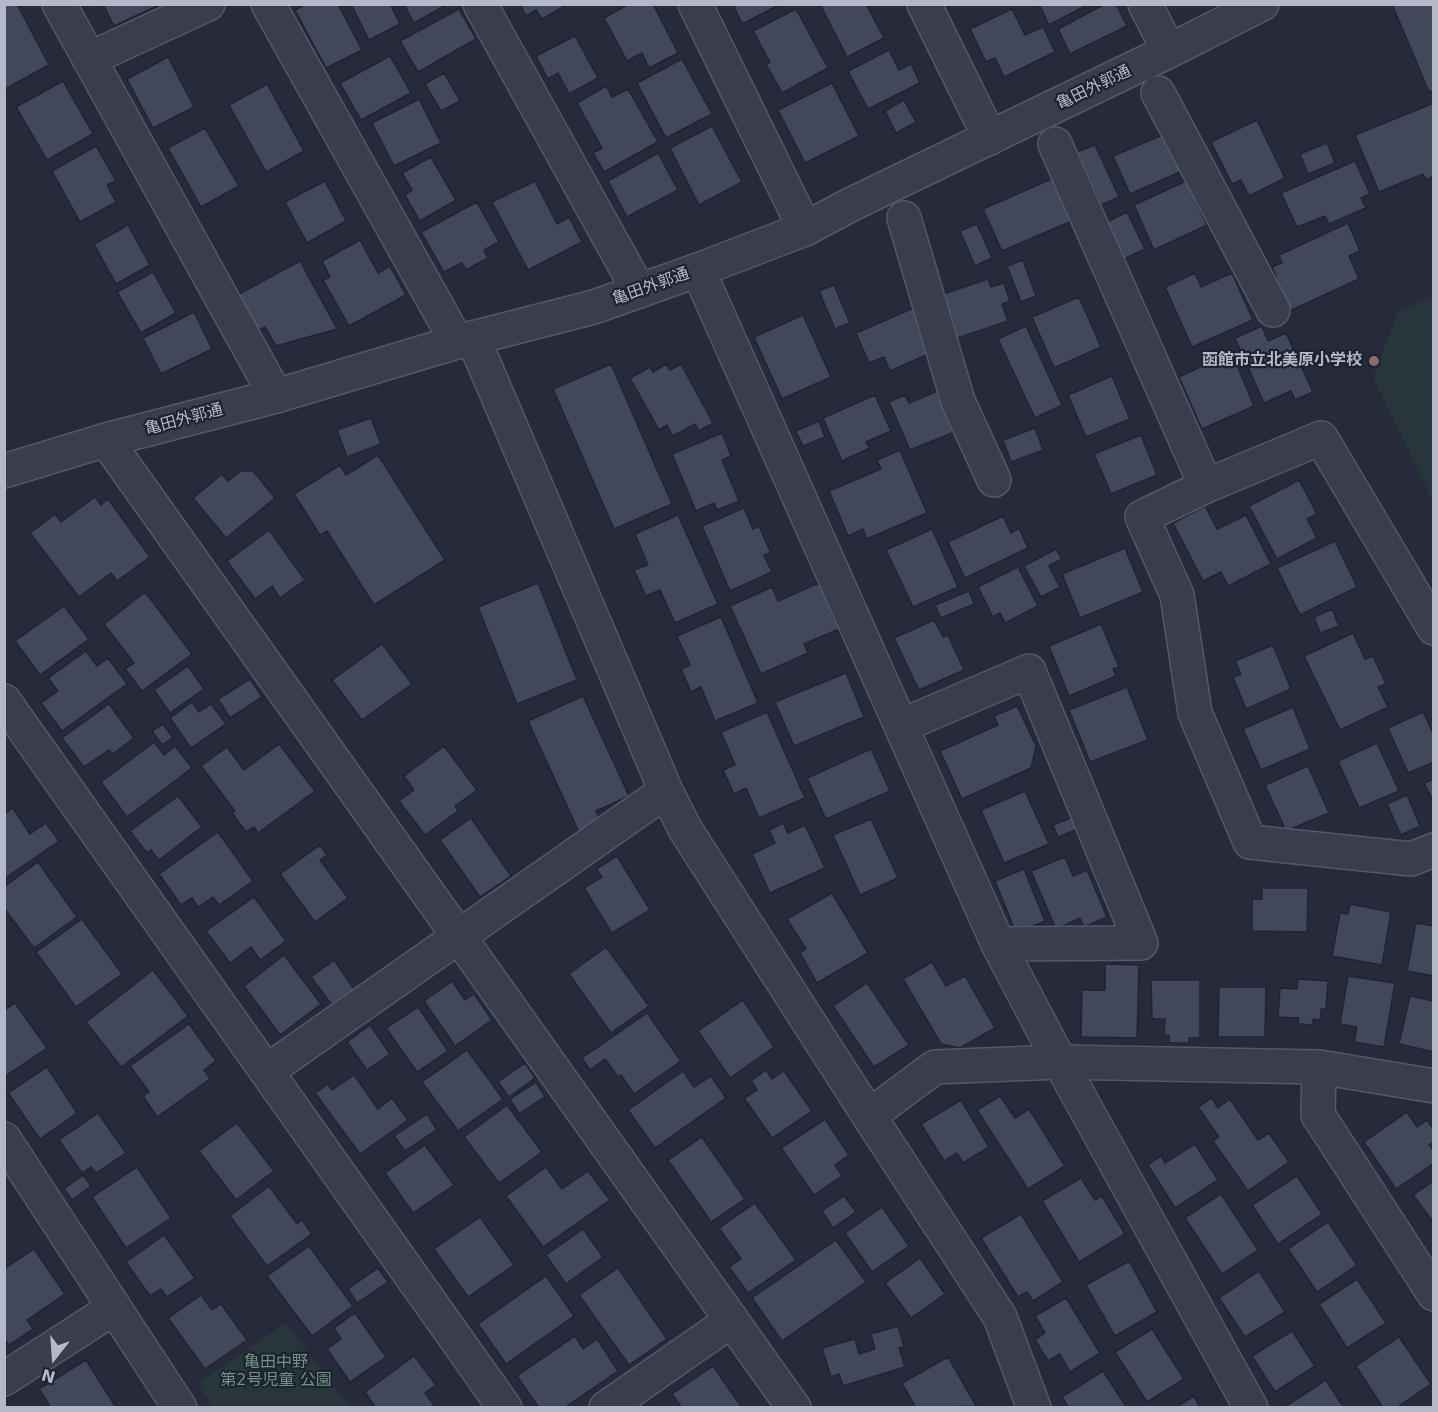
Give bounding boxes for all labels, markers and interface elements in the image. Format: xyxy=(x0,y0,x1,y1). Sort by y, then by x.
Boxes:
street label: 亀田外郭通 xyxy=(1054,62,1134,114)
street label: 亀田外郭通 xyxy=(610,264,692,310)
place label: 函館市立北美原小学校 xyxy=(1202,351,1362,371)
marker: 函館市立北美原小学校 xyxy=(1367,354,1381,368)
street label: 亀田外郭通 xyxy=(143,400,225,440)
north arrow xyxy=(24,1328,84,1388)
park label: 亀田中野 第2号児童 公園 xyxy=(220,1353,332,1391)
text: N xyxy=(39,1365,58,1387)

